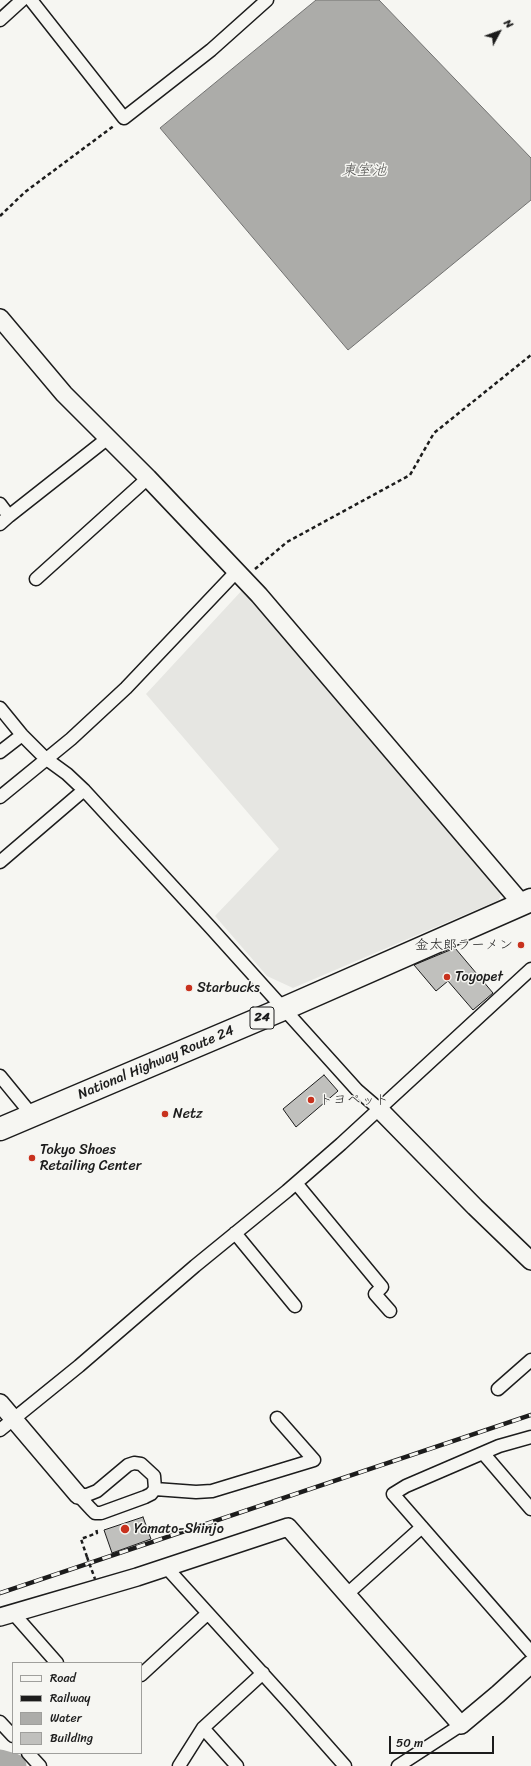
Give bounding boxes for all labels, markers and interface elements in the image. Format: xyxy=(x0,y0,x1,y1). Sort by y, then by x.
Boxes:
north arrow xyxy=(479,12,519,52)
text: N xyxy=(499,15,518,33)
water label: 東室池 xyxy=(342,162,386,180)
place label: 金太郎ラーメン xyxy=(415,937,513,953)
marker: 金太郎ラーメン xyxy=(516,940,526,950)
place label: Toyopet xyxy=(455,969,503,985)
marker: Toyopet xyxy=(442,972,452,982)
place label: Starbucks xyxy=(197,980,260,996)
marker: Starbucks xyxy=(184,983,194,993)
road number: 24 xyxy=(250,1007,274,1029)
street label: National Highway Route 24 xyxy=(75,1022,237,1104)
place label: トヨペット xyxy=(319,1092,389,1108)
marker: トヨペット xyxy=(306,1095,316,1105)
place label: Netz xyxy=(173,1106,203,1122)
marker: Netz xyxy=(160,1109,170,1119)
place label: Tokyo Shoes Retailing Center xyxy=(40,1142,141,1174)
marker: Tokyo Shoes Retailing Center xyxy=(27,1153,37,1163)
place label: Yamato-Shinjo xyxy=(134,1521,224,1537)
marker: Yamato-Shinjo xyxy=(119,1523,131,1535)
legend xyxy=(12,1662,142,1754)
text: Road xyxy=(50,1667,76,1689)
text: Railway xyxy=(50,1687,91,1709)
text: Water xyxy=(50,1707,82,1729)
text: Building xyxy=(50,1727,93,1749)
scale bar xyxy=(391,1728,496,1754)
text: 50 m xyxy=(396,1732,423,1754)

